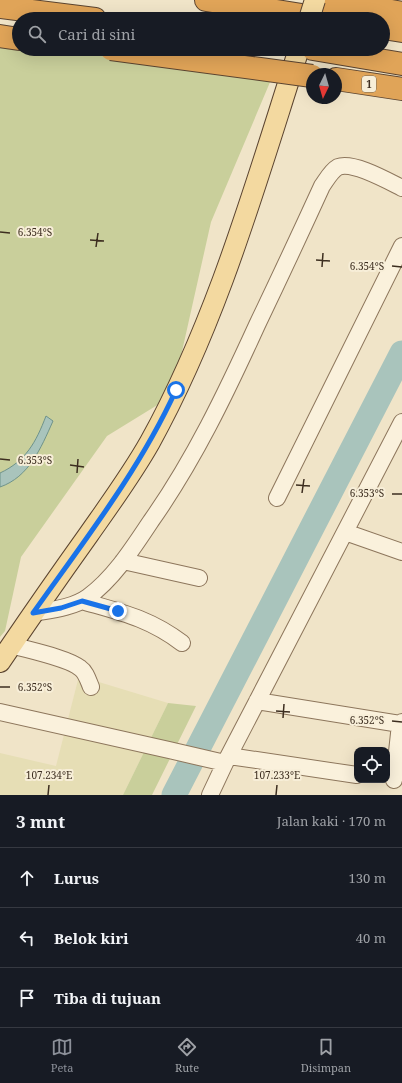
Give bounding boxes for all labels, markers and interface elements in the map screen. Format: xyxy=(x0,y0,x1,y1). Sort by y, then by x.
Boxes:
search box xyxy=(12,12,390,56)
icon: search xyxy=(26,23,48,45)
text: Cari di sini xyxy=(58,24,135,44)
north arrow xyxy=(306,68,342,104)
road number: 1 xyxy=(362,76,376,92)
text: 6.354°S xyxy=(18,225,52,239)
text: 6.354°S xyxy=(350,259,384,273)
route start xyxy=(167,381,185,399)
text: 6.353°S xyxy=(18,453,52,467)
text: 6.353°S xyxy=(350,486,384,500)
route end xyxy=(109,602,127,620)
text: 6.352°S xyxy=(18,680,52,694)
text: 6.352°S xyxy=(350,713,384,727)
map controls xyxy=(354,747,390,783)
button: locate xyxy=(354,747,390,783)
text: 107.234°E xyxy=(26,768,72,782)
text: 107.233°E xyxy=(254,768,300,782)
text: 3 mnt xyxy=(16,810,65,833)
text: Jalan kaki · 170 m xyxy=(277,812,386,830)
icon: ahead xyxy=(16,867,38,889)
text: Lurus xyxy=(54,868,99,888)
text: 130 m xyxy=(349,869,386,887)
icon: left xyxy=(16,927,38,949)
text: Belok kiri xyxy=(54,928,129,948)
text: 40 m xyxy=(356,929,386,947)
icon: arrive xyxy=(16,987,38,1009)
text: Tiba di tujuan xyxy=(54,988,161,1008)
tab: Peta xyxy=(51,1036,73,1075)
tab: Rute xyxy=(175,1036,199,1075)
tab: Disimpan xyxy=(301,1036,351,1075)

